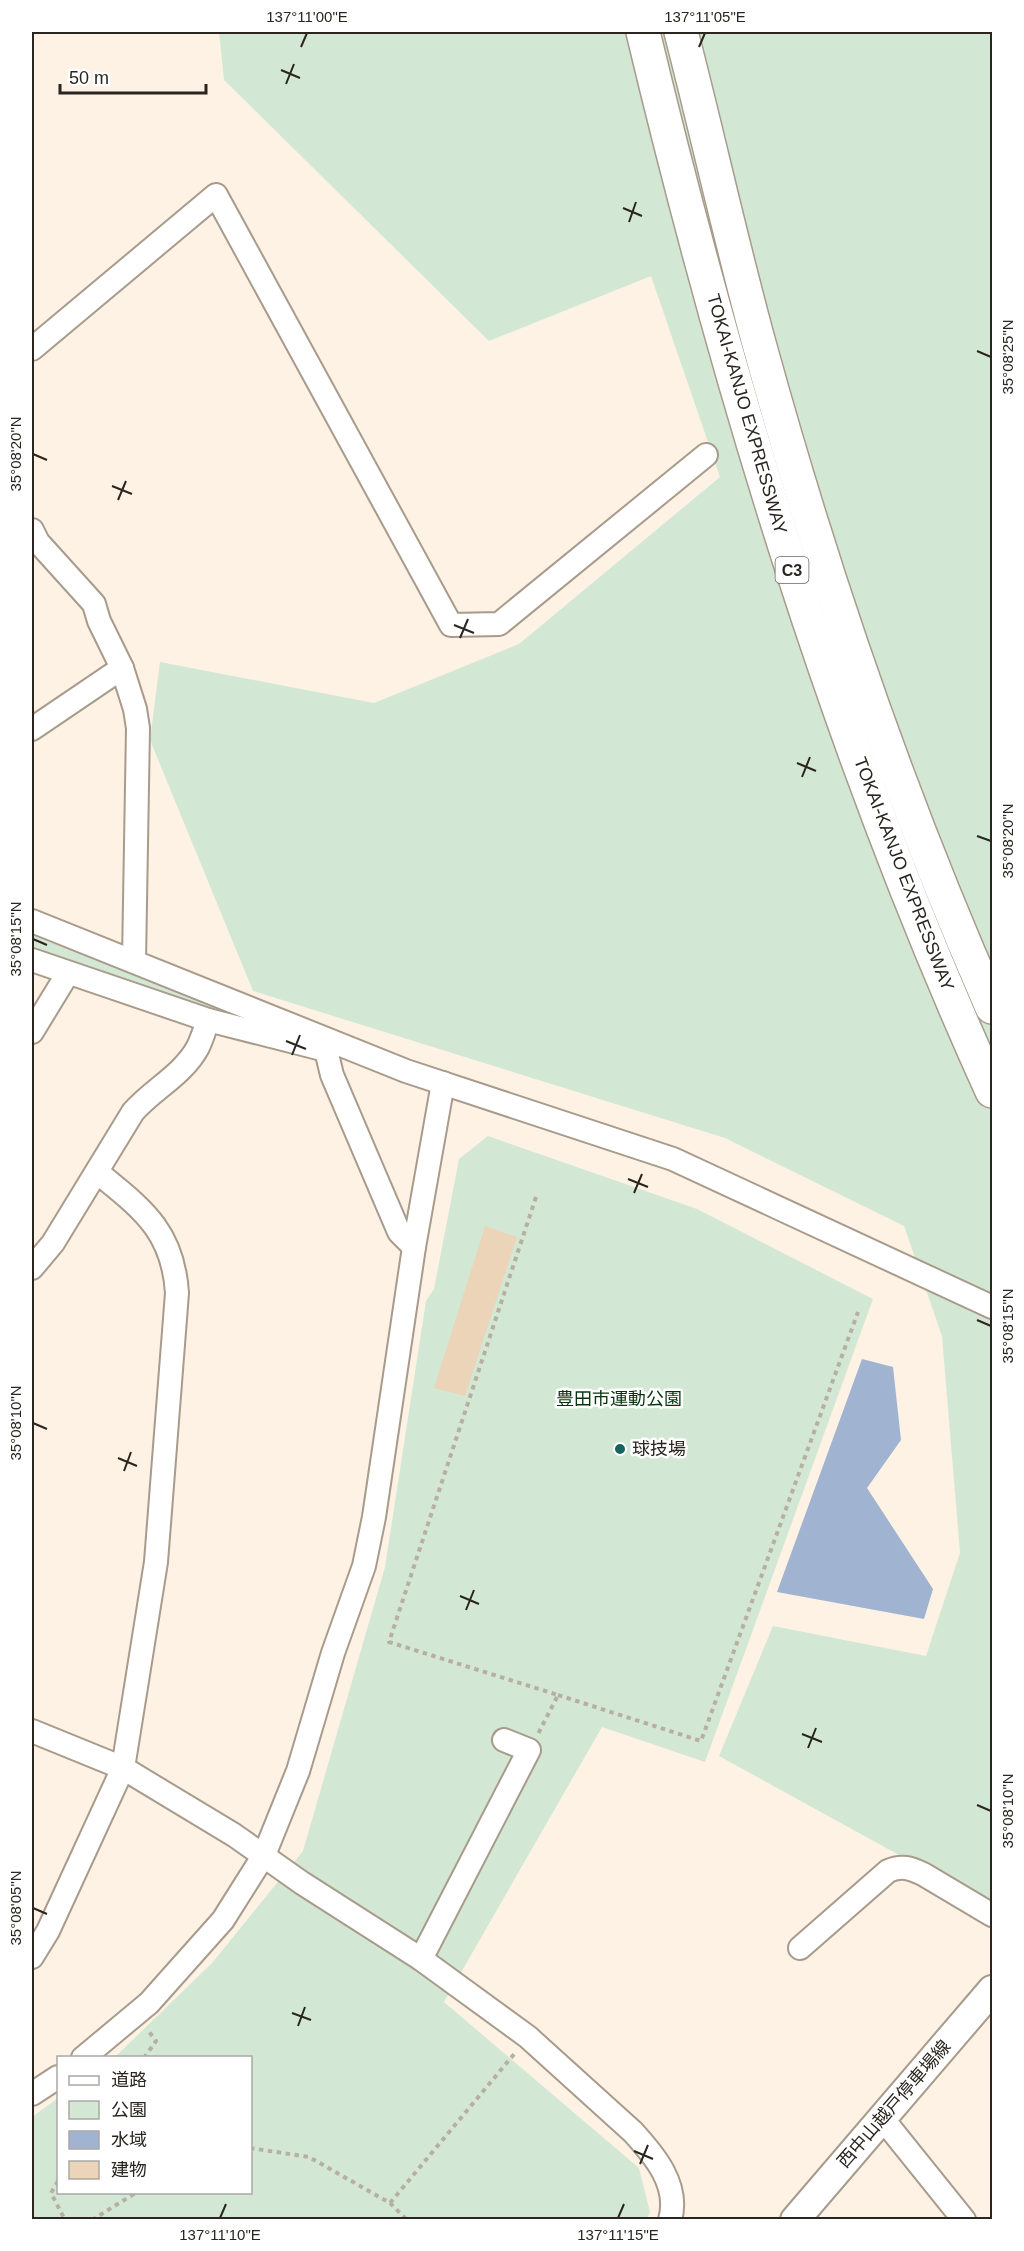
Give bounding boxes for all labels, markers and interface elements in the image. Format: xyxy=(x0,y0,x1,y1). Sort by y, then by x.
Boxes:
text: 137°11'00"E xyxy=(266,8,348,25)
text: 137°11'05"E xyxy=(664,8,746,25)
scale bar xyxy=(60,57,206,95)
text: 50 m xyxy=(69,68,109,88)
street label: TOKAI-KANJO EXPRESSWAY xyxy=(703,292,791,536)
text: 35°08'25"N xyxy=(999,319,1016,395)
text: 35°08'20"N xyxy=(7,416,24,492)
road number: C3 xyxy=(776,557,808,583)
street label: TOKAI-KANJO EXPRESSWAY xyxy=(850,754,958,994)
text: 35°08'20"N xyxy=(999,803,1016,879)
text: 35°08'15"N xyxy=(7,901,24,977)
text: 35°08'15"N xyxy=(999,1288,1016,1364)
text: 35°08'10"N xyxy=(7,1385,24,1461)
park label: 豊田市運動公園 xyxy=(556,1389,682,1409)
place label: 球技場 xyxy=(632,1439,686,1459)
marker: 球技場 xyxy=(613,1442,627,1456)
text: 35°08'10"N xyxy=(999,1773,1016,1849)
text: 35°08'05"N xyxy=(7,1870,24,1946)
street label: 西中山越戸停車場線 xyxy=(833,2036,955,2172)
legend xyxy=(57,2056,252,2194)
text: 道路 xyxy=(111,2070,147,2090)
text: 公園 xyxy=(111,2100,147,2120)
text: 水域 xyxy=(111,2130,147,2150)
text: 建物 xyxy=(111,2160,147,2180)
text: 137°11'10"E xyxy=(179,2226,261,2243)
text: 137°11'15"E xyxy=(577,2226,659,2243)

